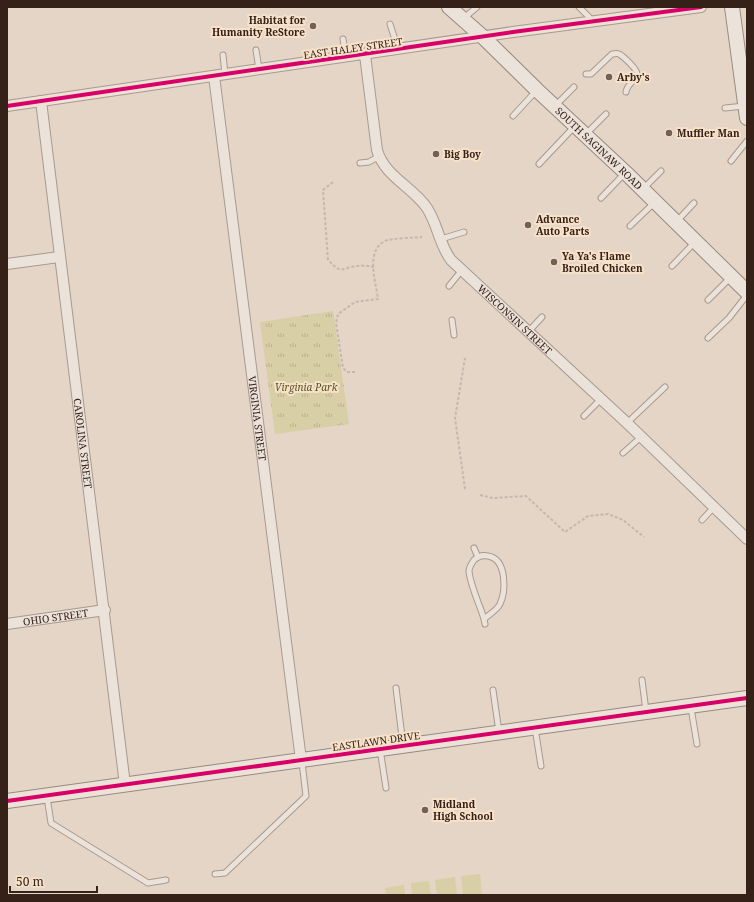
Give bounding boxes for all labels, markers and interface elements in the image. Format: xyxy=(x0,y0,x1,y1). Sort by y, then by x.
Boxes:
place label: Habitat for Humanity ReStore xyxy=(212,13,306,39)
marker: Habitat for Humanity ReStore xyxy=(308,21,318,31)
street label: EAST HALEY STREET xyxy=(303,34,403,62)
place label: Arby's xyxy=(617,70,650,84)
marker: Arby's xyxy=(604,72,614,82)
street label: SOUTH SAGINAW ROAD xyxy=(552,104,646,192)
place label: Muffler Man xyxy=(677,126,740,140)
marker: Muffler Man xyxy=(664,128,674,138)
place label: Big Boy xyxy=(444,147,481,161)
marker: Big Boy xyxy=(431,149,441,159)
place label: Advance Auto Parts xyxy=(536,212,589,238)
marker: Advance Auto Parts xyxy=(523,220,533,230)
place label: Ya Ya's Flame Broiled Chicken xyxy=(562,249,643,275)
marker: Ya Ya's Flame Broiled Chicken xyxy=(549,257,559,267)
street label: WISCONSIN STREET xyxy=(475,281,555,357)
street label: VIRGINIA STREET xyxy=(245,375,270,461)
park label: Virginia Park xyxy=(275,380,338,394)
street label: CAROLINA STREET xyxy=(71,398,96,489)
street label: OHIO STREET xyxy=(22,606,89,629)
street label: EASTLAWN DRIVE xyxy=(331,728,421,754)
place label: Midland High School xyxy=(433,797,494,823)
marker: Midland High School xyxy=(420,805,430,815)
scale bar xyxy=(10,868,97,894)
text: 50 m xyxy=(16,873,44,890)

